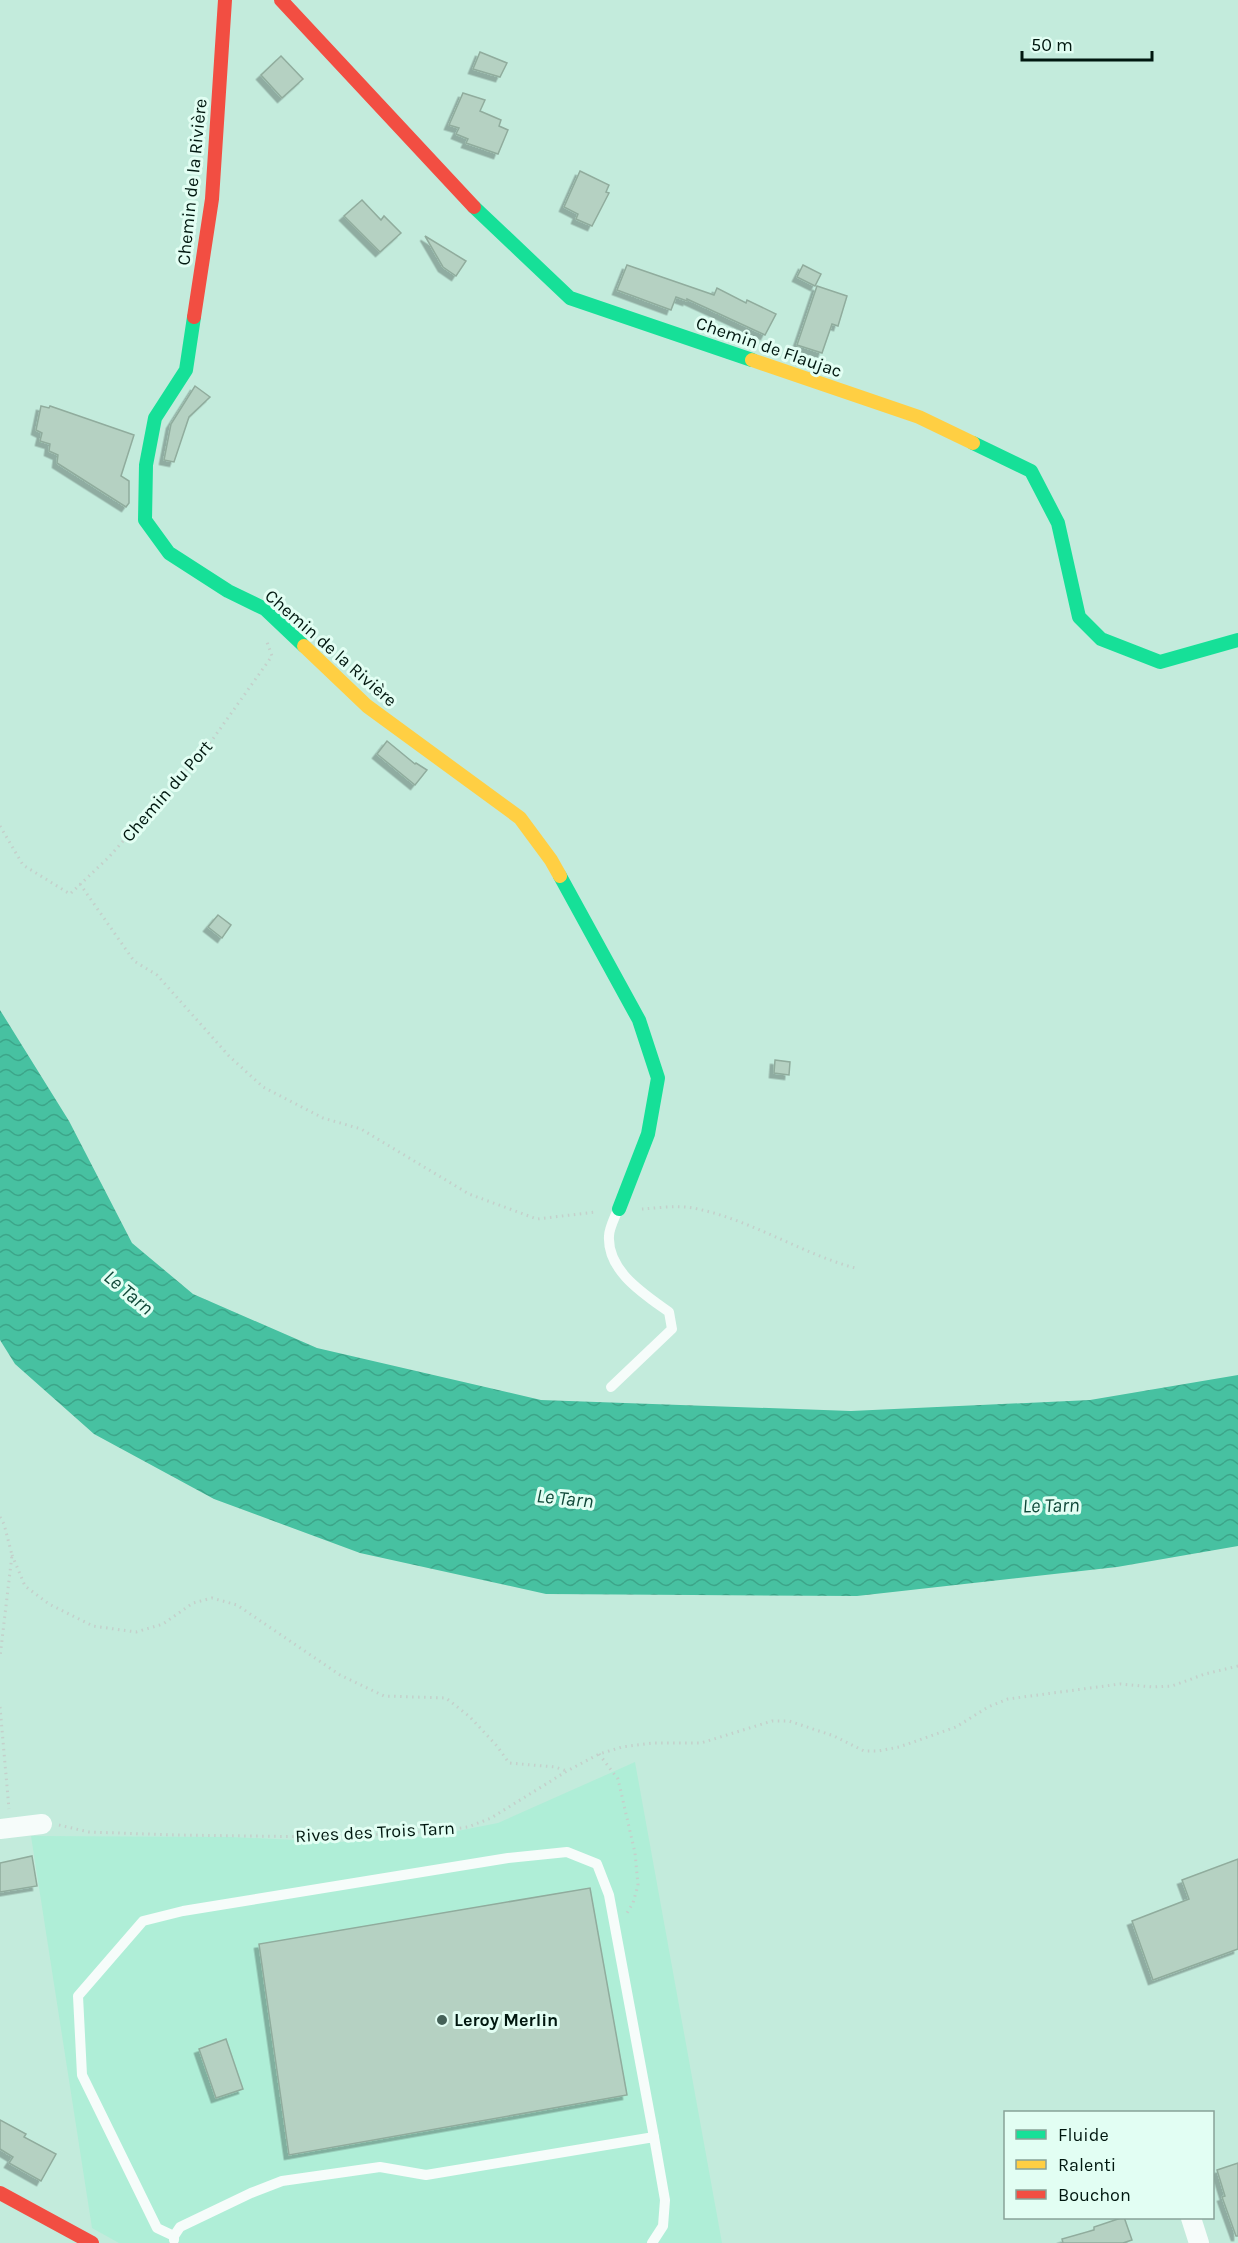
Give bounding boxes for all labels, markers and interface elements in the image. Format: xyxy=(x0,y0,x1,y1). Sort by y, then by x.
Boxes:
scale bar xyxy=(1022,24,1152,62)
text: 50 m xyxy=(1031,34,1073,56)
street label: Chemin de la Rivière xyxy=(172,97,212,267)
street label: Chemin de Flaujac xyxy=(693,312,845,382)
street label: Chemin de la Rivière xyxy=(261,585,401,711)
street label: Chemin du Port xyxy=(117,736,217,846)
water label: Le Tarn xyxy=(99,1265,158,1320)
water label: Le Tarn xyxy=(535,1484,595,1513)
water label: Le Tarn xyxy=(1022,1494,1080,1517)
street label: Rives des Trois Tarn xyxy=(295,1817,455,1847)
place label: Leroy Merlin xyxy=(454,2009,558,2031)
marker: Leroy Merlin xyxy=(435,2013,449,2027)
legend xyxy=(1004,2111,1214,2219)
text: Fluide xyxy=(1058,2124,1109,2146)
text: Ralenti xyxy=(1058,2154,1116,2176)
text: Bouchon xyxy=(1058,2184,1131,2206)

